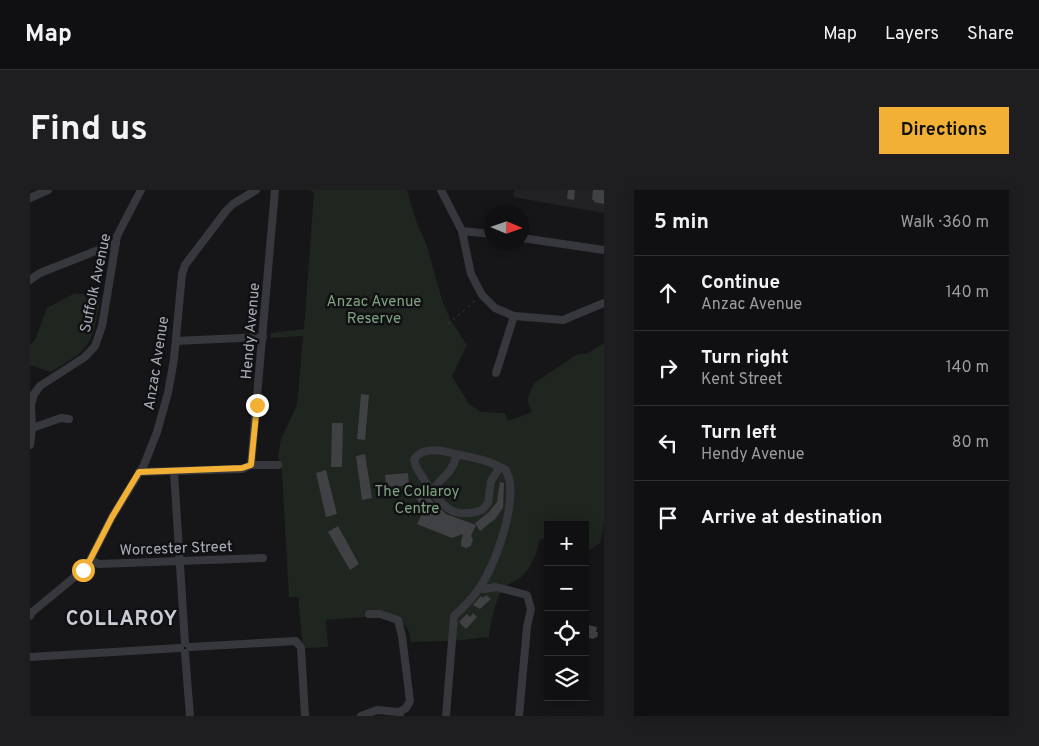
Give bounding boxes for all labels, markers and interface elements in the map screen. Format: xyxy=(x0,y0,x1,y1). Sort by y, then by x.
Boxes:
text: Map xyxy=(25,20,72,50)
text: Map xyxy=(823,23,857,46)
text: Layers xyxy=(885,23,939,46)
text: Share xyxy=(967,23,1014,46)
button: Directions xyxy=(879,107,1009,154)
text: Find us xyxy=(30,108,148,152)
north arrow xyxy=(484,205,529,250)
text: 5 min xyxy=(654,209,709,236)
text: Walk · 360 m xyxy=(901,213,989,233)
street label: Suffolk Avenue xyxy=(77,232,116,335)
text: Continue xyxy=(701,271,780,295)
icon: ahead xyxy=(654,279,682,307)
street label: Hendy Avenue xyxy=(238,282,265,380)
text: 140 m xyxy=(946,283,989,303)
park label: Anzac Avenue Reserve xyxy=(327,293,421,329)
text: Anzac Avenue xyxy=(701,295,802,315)
street label: Anzac Avenue xyxy=(141,315,174,412)
text: Turn right xyxy=(701,346,789,370)
icon: right xyxy=(654,354,682,382)
text: 140 m xyxy=(946,358,989,378)
text: Kent Street xyxy=(701,370,783,390)
route end xyxy=(246,394,269,417)
text: Turn left xyxy=(701,421,777,445)
icon: left xyxy=(654,429,682,457)
text: 80 m xyxy=(952,433,989,453)
text: Hendy Avenue xyxy=(701,445,804,465)
park label: The Collaroy Centre xyxy=(375,483,459,519)
icon: arrive xyxy=(654,504,682,532)
text: Arrive at destination xyxy=(701,506,882,530)
map controls xyxy=(544,521,589,701)
button: + xyxy=(544,521,589,566)
street label: Worcester Street xyxy=(119,538,233,561)
route start xyxy=(72,559,95,582)
button: − xyxy=(544,566,589,611)
district label: COLLAROY xyxy=(66,607,178,633)
button: locate xyxy=(544,611,589,656)
button: layers xyxy=(544,656,589,701)

